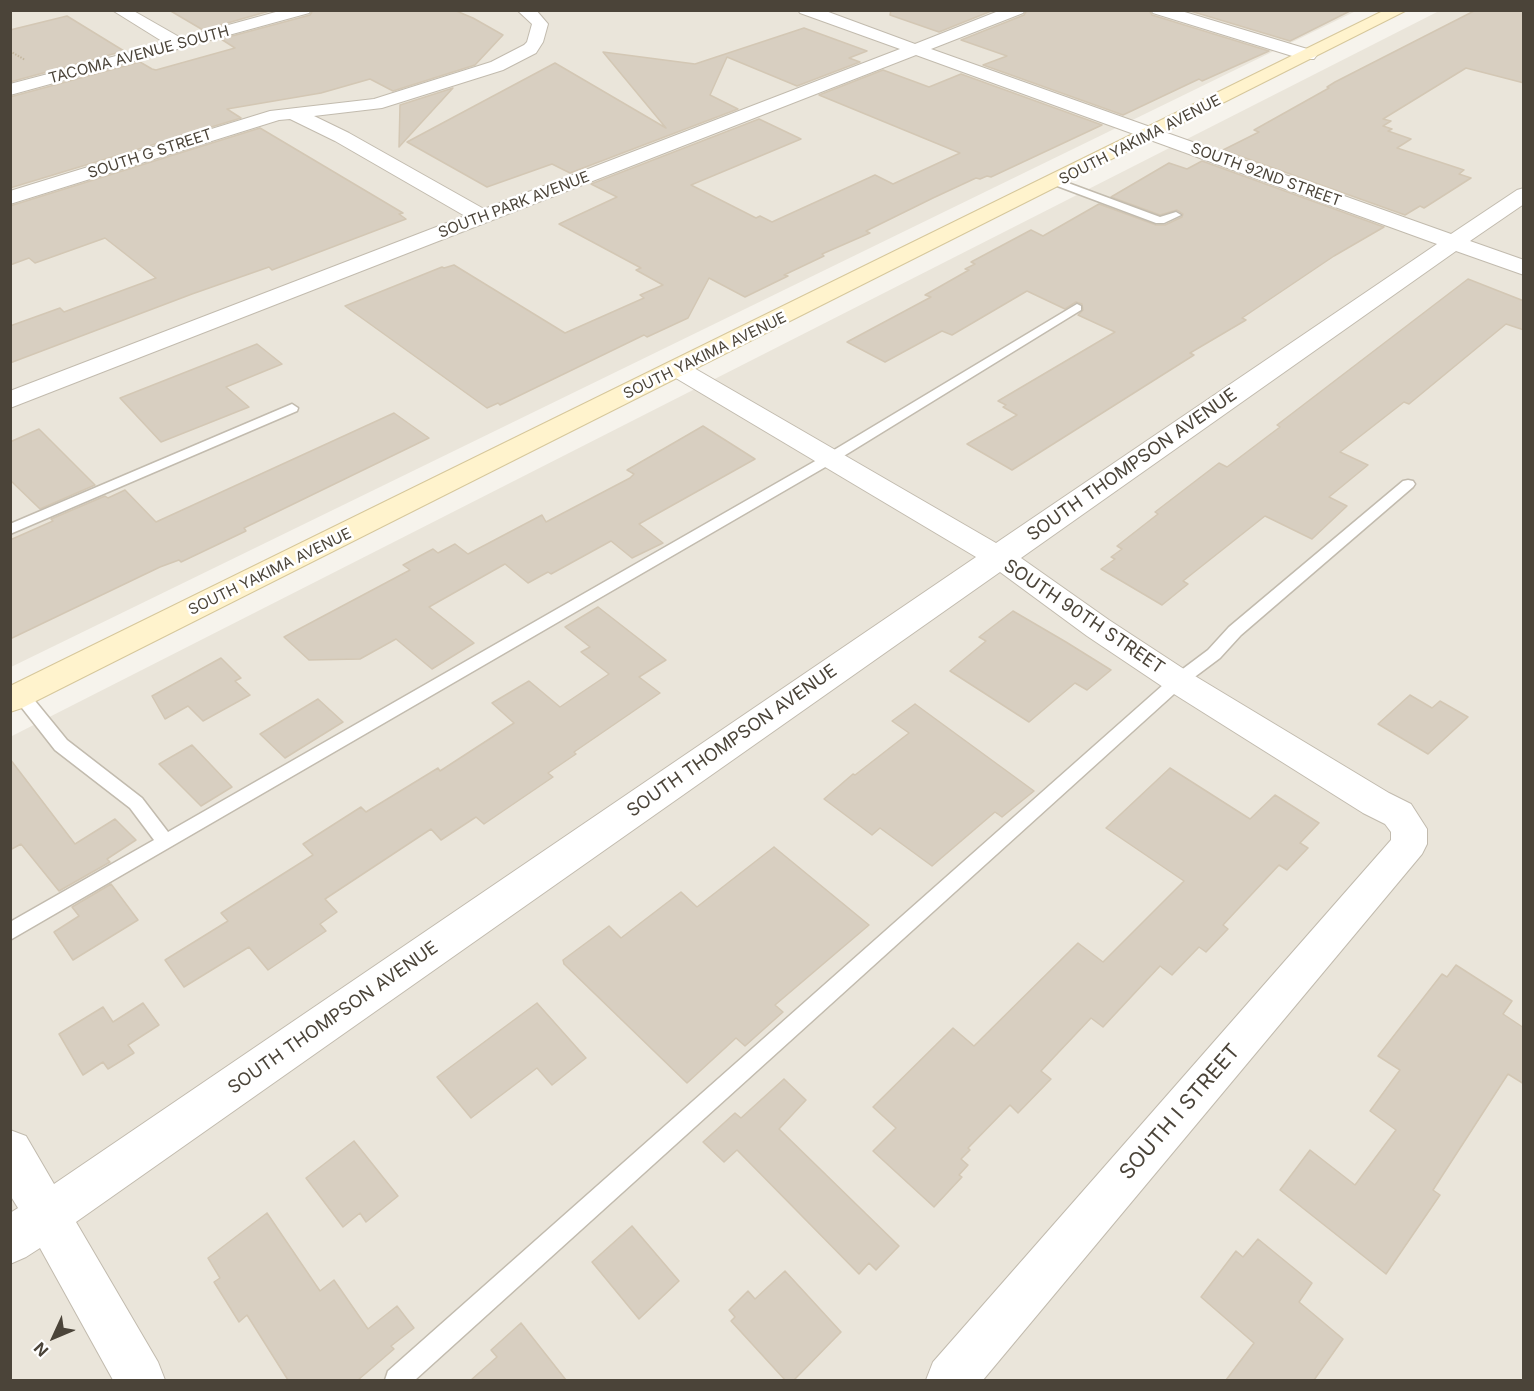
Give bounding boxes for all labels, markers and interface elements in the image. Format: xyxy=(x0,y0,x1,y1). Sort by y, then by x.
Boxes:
street label: TACOMA AVENUE SOUTH xyxy=(47,22,231,88)
street label: SOUTH YAKIMA AVENUE xyxy=(1056,91,1224,189)
street label: SOUTH G STREET xyxy=(86,125,214,183)
street label: SOUTH 92ND STREET xyxy=(1188,139,1344,211)
street label: SOUTH PARK AVENUE xyxy=(436,168,592,242)
street label: SOUTH YAKIMA AVENUE xyxy=(621,309,789,403)
street label: SOUTH THOMPSON AVENUE xyxy=(1023,384,1241,546)
street label: SOUTH YAKIMA AVENUE xyxy=(186,525,354,619)
street label: SOUTH 90TH STREET xyxy=(999,555,1169,679)
street label: SOUTH THOMPSON AVENUE xyxy=(623,660,841,822)
street label: SOUTH THOMPSON AVENUE xyxy=(224,937,442,1099)
street label: SOUTH I STREET xyxy=(1114,1039,1246,1185)
north arrow xyxy=(24,1307,84,1367)
text: N xyxy=(30,1338,52,1361)

